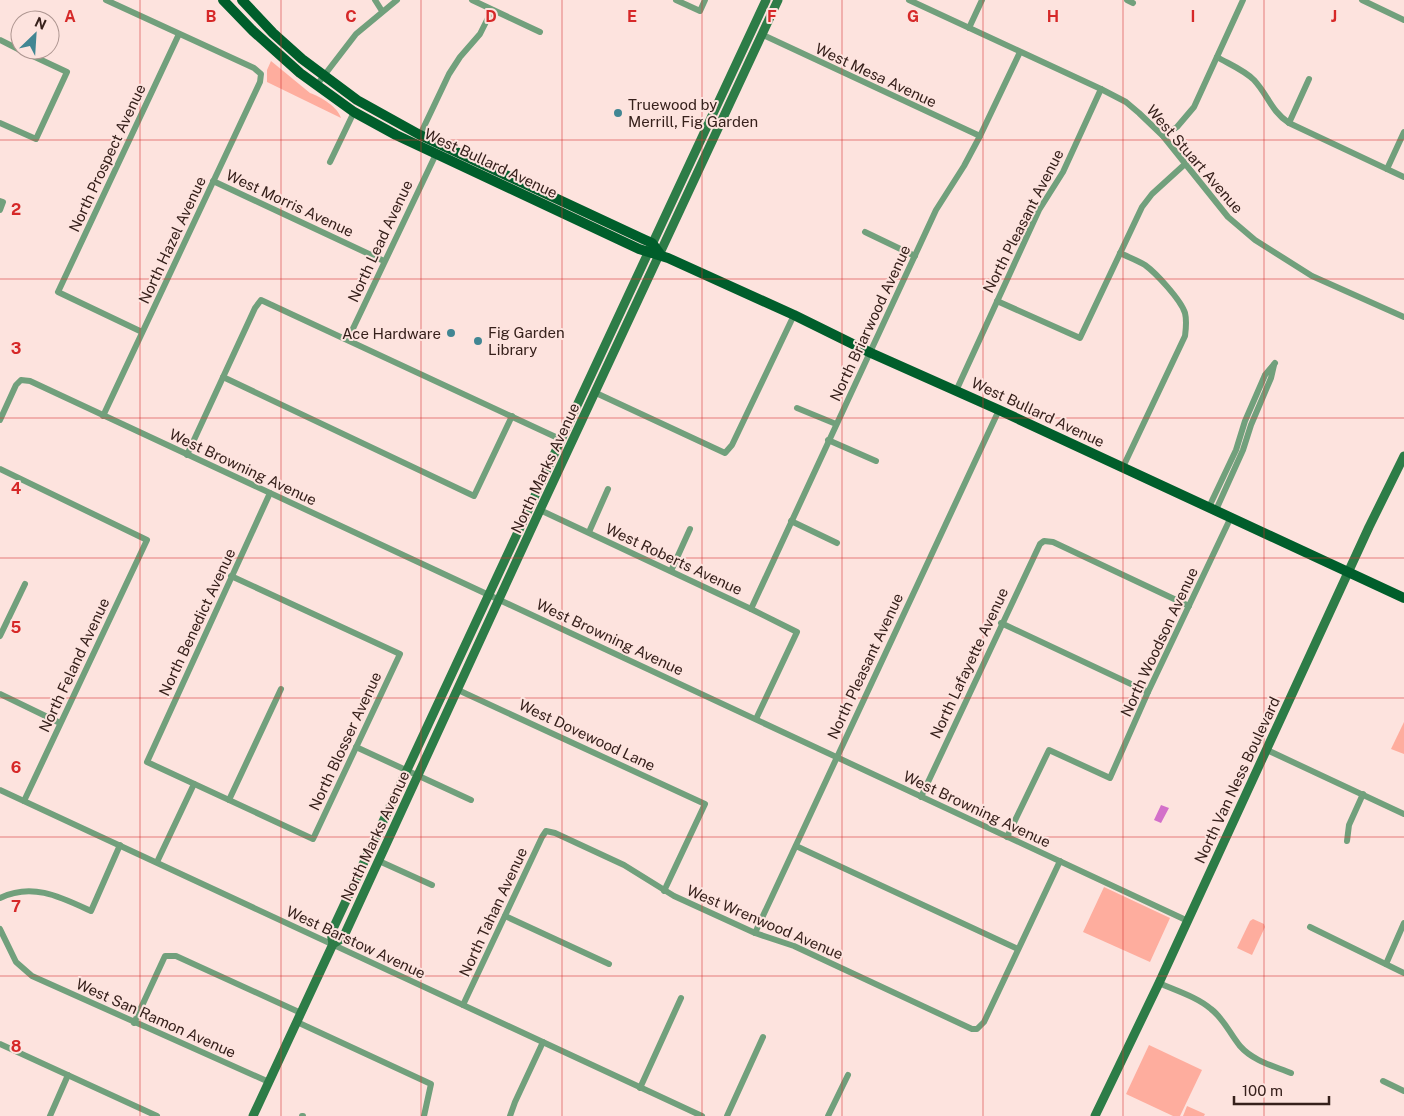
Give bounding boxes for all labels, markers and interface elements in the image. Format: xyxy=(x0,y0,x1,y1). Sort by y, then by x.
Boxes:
text: A xyxy=(64,7,76,26)
text: B xyxy=(206,7,217,26)
text: C xyxy=(345,7,357,26)
text: D xyxy=(485,7,497,26)
text: E xyxy=(627,7,637,26)
text: F xyxy=(767,7,777,26)
text: G xyxy=(907,7,919,26)
text: H xyxy=(1047,7,1059,26)
text: I xyxy=(1191,7,1195,26)
text: J xyxy=(1331,7,1337,26)
north arrow xyxy=(10,10,60,60)
text: N xyxy=(32,14,49,33)
street label: West Mesa Avenue xyxy=(813,39,939,111)
street label: North Prospect Avenue xyxy=(65,81,149,235)
place label: Truewood by Merrill, Fig Garden xyxy=(628,96,758,130)
street label: West Stuart Avenue xyxy=(1143,101,1247,217)
marker: Truewood by Merrill, Fig Garden xyxy=(612,107,624,119)
street label: West Bullard Avenue xyxy=(422,125,560,201)
street label: North Pleasant Avenue xyxy=(979,146,1067,296)
street label: West Morris Avenue xyxy=(224,166,356,240)
street label: North Hazel Avenue xyxy=(135,174,209,306)
street label: North Lead Avenue xyxy=(344,177,416,305)
text: 2 xyxy=(11,200,21,219)
street label: North Briarwood Avenue xyxy=(826,242,914,404)
place label: Fig Garden Library xyxy=(488,324,565,358)
place label: Ace Hardware xyxy=(342,325,441,342)
marker: Ace Hardware xyxy=(445,327,457,339)
marker: Fig Garden Library xyxy=(472,335,484,347)
text: 3 xyxy=(11,339,21,358)
street label: West Bullard Avenue xyxy=(969,374,1107,450)
street label: North Marks Avenue xyxy=(507,400,583,536)
street label: West Browning Avenue xyxy=(167,425,319,509)
text: 4 xyxy=(11,479,22,498)
street label: West Roberts Avenue xyxy=(603,520,745,598)
street label: North Benedict Avenue xyxy=(155,546,239,698)
street label: North Woodson Avenue xyxy=(1117,565,1201,719)
street label: North Lafayette Avenue xyxy=(927,585,1011,741)
street label: North Pleasant Avenue xyxy=(824,590,906,742)
street label: North Feland Avenue xyxy=(35,595,113,735)
street label: West Browning Avenue xyxy=(534,595,686,679)
text: 5 xyxy=(11,618,22,637)
street label: North Blosser Avenue xyxy=(305,669,385,813)
street label: North Van Ness Boulevard xyxy=(1191,694,1283,866)
street label: West Dovewood Lane xyxy=(516,696,658,774)
text: 6 xyxy=(11,758,21,777)
street label: West Browning Avenue xyxy=(901,767,1053,851)
street label: North Marks Avenue xyxy=(337,768,413,904)
street label: North Tahan Avenue xyxy=(456,845,530,979)
street label: West Wrenwood Avenue xyxy=(684,881,846,963)
text: 7 xyxy=(11,897,21,916)
street label: West Barstow Avenue xyxy=(284,902,428,982)
street label: West San Ramon Avenue xyxy=(73,975,239,1061)
text: 8 xyxy=(11,1037,22,1056)
scale bar xyxy=(1234,1074,1329,1106)
text: 100 m xyxy=(1242,1082,1283,1099)

